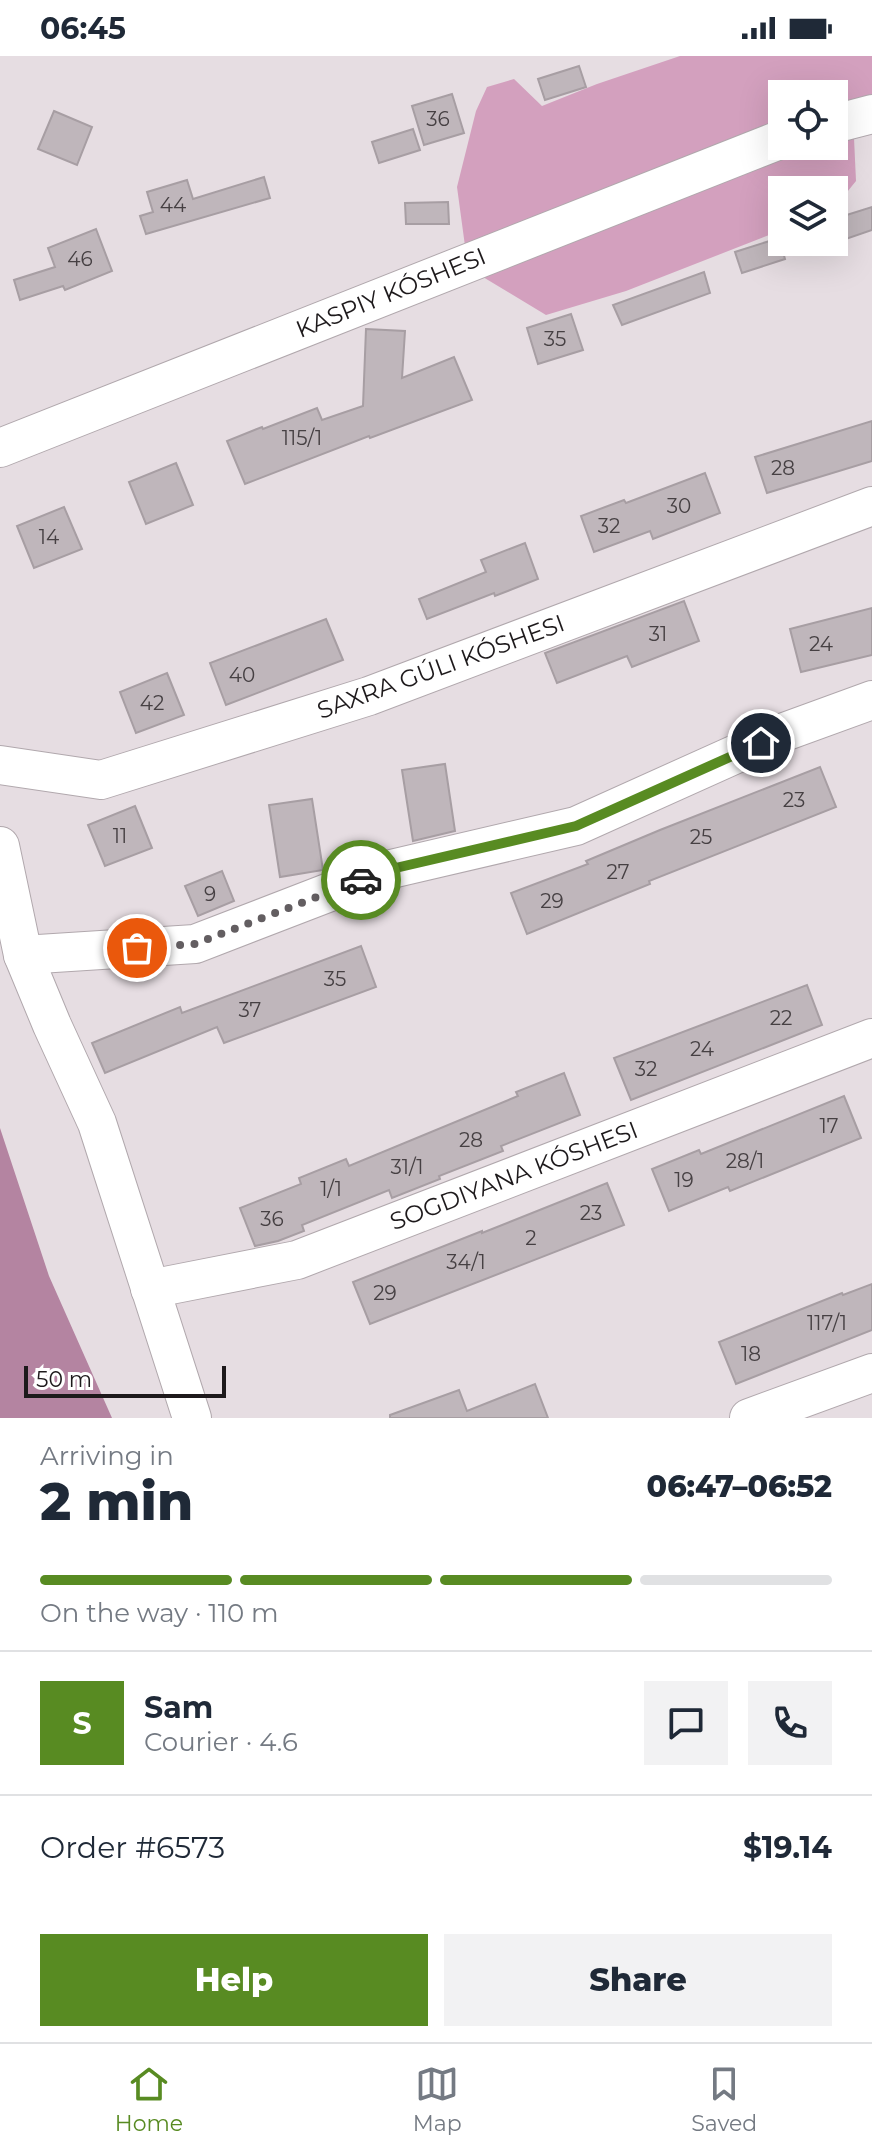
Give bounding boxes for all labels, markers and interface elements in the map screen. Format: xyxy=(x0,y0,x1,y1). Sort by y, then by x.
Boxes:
text: 06:45 xyxy=(40,10,126,47)
map controls xyxy=(768,80,848,256)
button: locate xyxy=(768,80,848,160)
house number: 36 xyxy=(426,107,450,131)
button: layers xyxy=(768,176,848,256)
house number: 44 xyxy=(160,193,186,217)
street label: KASPIY KÓSHESI xyxy=(292,241,490,344)
house number: 46 xyxy=(67,247,93,271)
house number: 35 xyxy=(544,327,566,351)
house number: 115/1 xyxy=(282,426,322,450)
house number: 28 xyxy=(771,456,795,480)
house number: 30 xyxy=(667,494,691,518)
house number: 32 xyxy=(598,514,620,538)
house number: 14 xyxy=(39,525,59,549)
street label: SAXRA GÚLI KÓSHESI xyxy=(313,608,568,725)
house number: 31 xyxy=(649,622,667,646)
house number: 24 xyxy=(809,632,833,656)
house number: 40 xyxy=(229,663,255,687)
house number: 42 xyxy=(140,691,164,715)
pin xyxy=(727,709,795,777)
icon: home xyxy=(739,721,783,765)
house number: 23 xyxy=(783,788,805,812)
house number: 11 xyxy=(113,824,127,848)
house number: 25 xyxy=(690,825,712,849)
courier xyxy=(321,840,401,920)
icon: car xyxy=(339,858,383,902)
house number: 27 xyxy=(606,860,630,884)
house number: 9 xyxy=(204,882,216,906)
house number: 29 xyxy=(540,889,564,913)
pin xyxy=(103,914,171,982)
icon: bag xyxy=(115,926,159,970)
house number: 35 xyxy=(324,967,346,991)
house number: 37 xyxy=(239,998,261,1022)
house number: 22 xyxy=(770,1006,792,1030)
house number: 24 xyxy=(690,1037,714,1061)
house number: 32 xyxy=(635,1057,657,1081)
house number: 17 xyxy=(820,1114,839,1138)
street label: SOGDIYANA KÓSHESI xyxy=(386,1115,642,1236)
house number: 28 xyxy=(459,1128,483,1152)
house number: 28/1 xyxy=(726,1149,764,1173)
house number: 31/1 xyxy=(390,1155,424,1179)
house number: 19 xyxy=(674,1168,694,1192)
house number: 1/1 xyxy=(320,1177,342,1201)
house number: 23 xyxy=(580,1201,602,1225)
house number: 36 xyxy=(260,1207,284,1231)
house number: 2 xyxy=(525,1226,537,1250)
house number: 34/1 xyxy=(446,1250,486,1274)
house number: 29 xyxy=(373,1281,397,1305)
house number: 117/1 xyxy=(807,1311,847,1335)
house number: 18 xyxy=(741,1342,761,1366)
scale bar xyxy=(24,1362,226,1398)
text: 50 m xyxy=(36,1366,92,1393)
text: Arriving in xyxy=(40,1440,174,1472)
text: 06:47–06:52 xyxy=(647,1468,832,1505)
text: 2 min xyxy=(40,1470,193,1533)
text: On the way · 110 m xyxy=(40,1597,279,1629)
button: chat xyxy=(644,1681,728,1765)
button: phone xyxy=(748,1681,832,1765)
text: Sam xyxy=(144,1689,213,1726)
text: S xyxy=(72,1705,92,1742)
text: Courier · 4.6 xyxy=(144,1726,298,1758)
text: Order #6573 xyxy=(40,1829,225,1866)
text: $19.14 xyxy=(743,1829,832,1866)
button: Help xyxy=(40,1934,428,2026)
button: Share xyxy=(444,1934,832,2026)
tab: Home xyxy=(115,2062,183,2137)
tab: Map xyxy=(413,2062,462,2137)
tab: Saved xyxy=(691,2062,757,2137)

